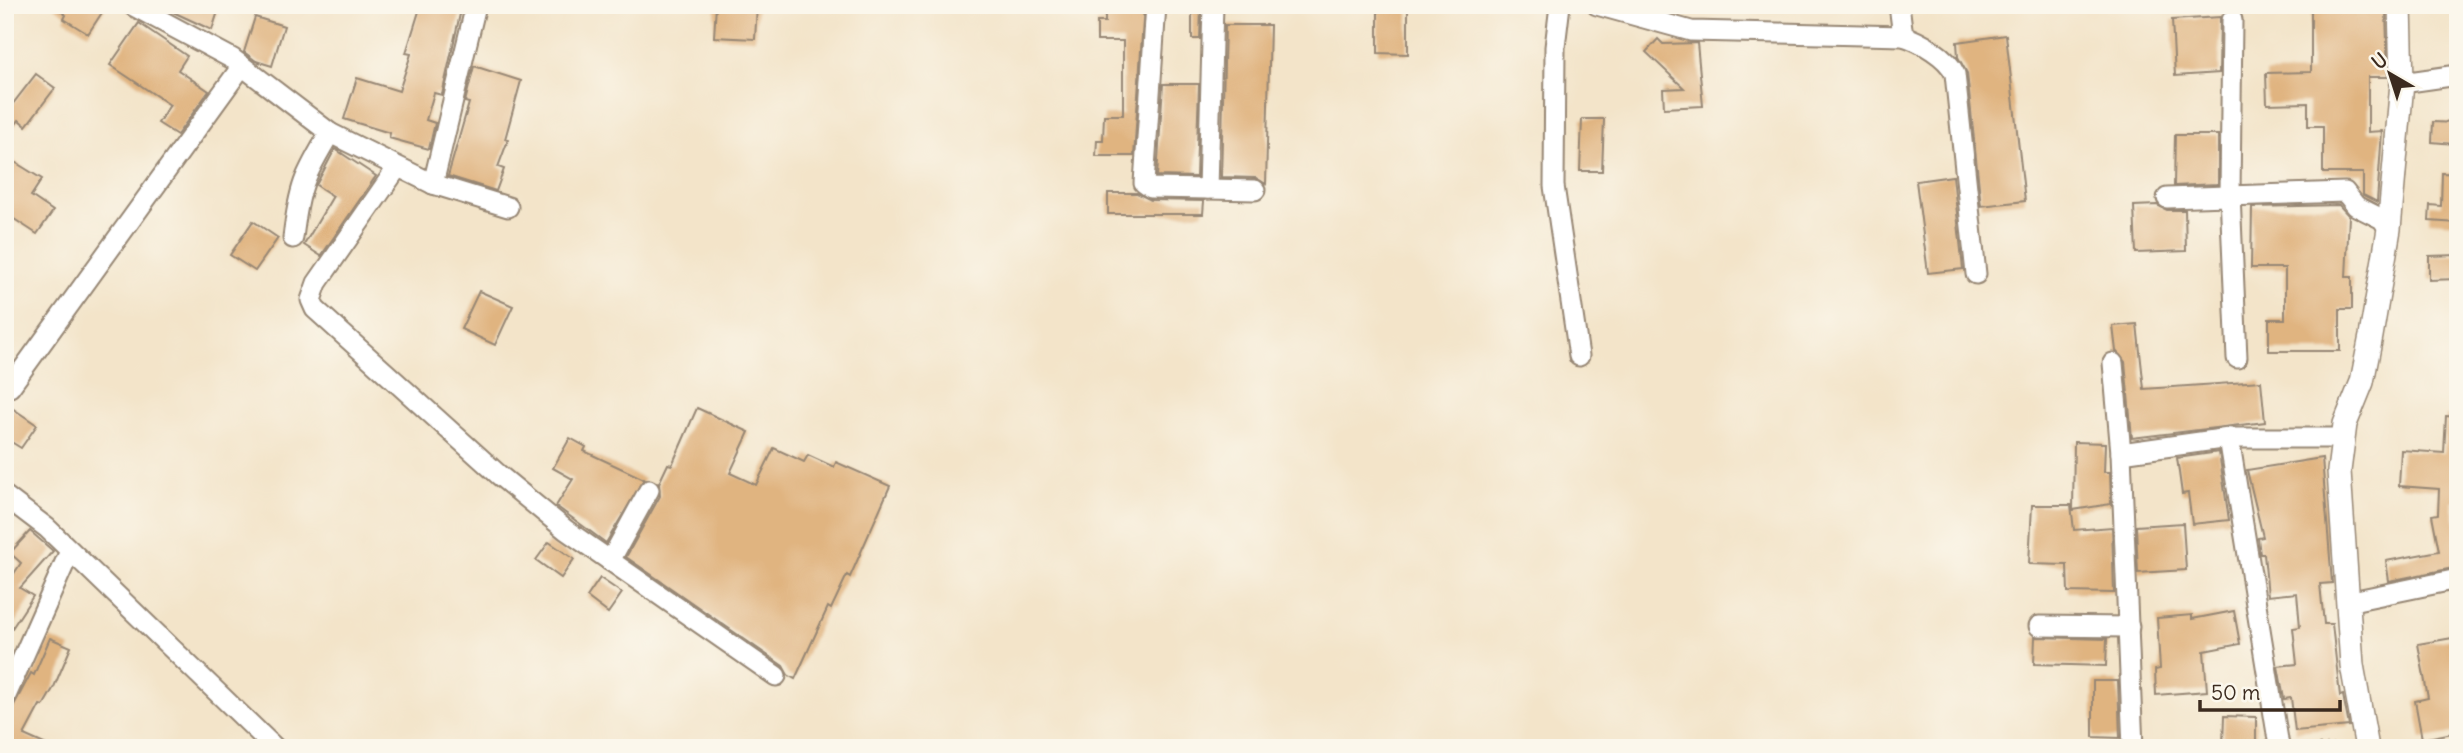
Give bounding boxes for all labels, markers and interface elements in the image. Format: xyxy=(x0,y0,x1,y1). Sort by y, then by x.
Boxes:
north arrow xyxy=(2354,38,2424,108)
text: U xyxy=(2367,47,2392,74)
scale bar xyxy=(2200,669,2340,713)
text: 50 m xyxy=(2211,679,2260,706)

